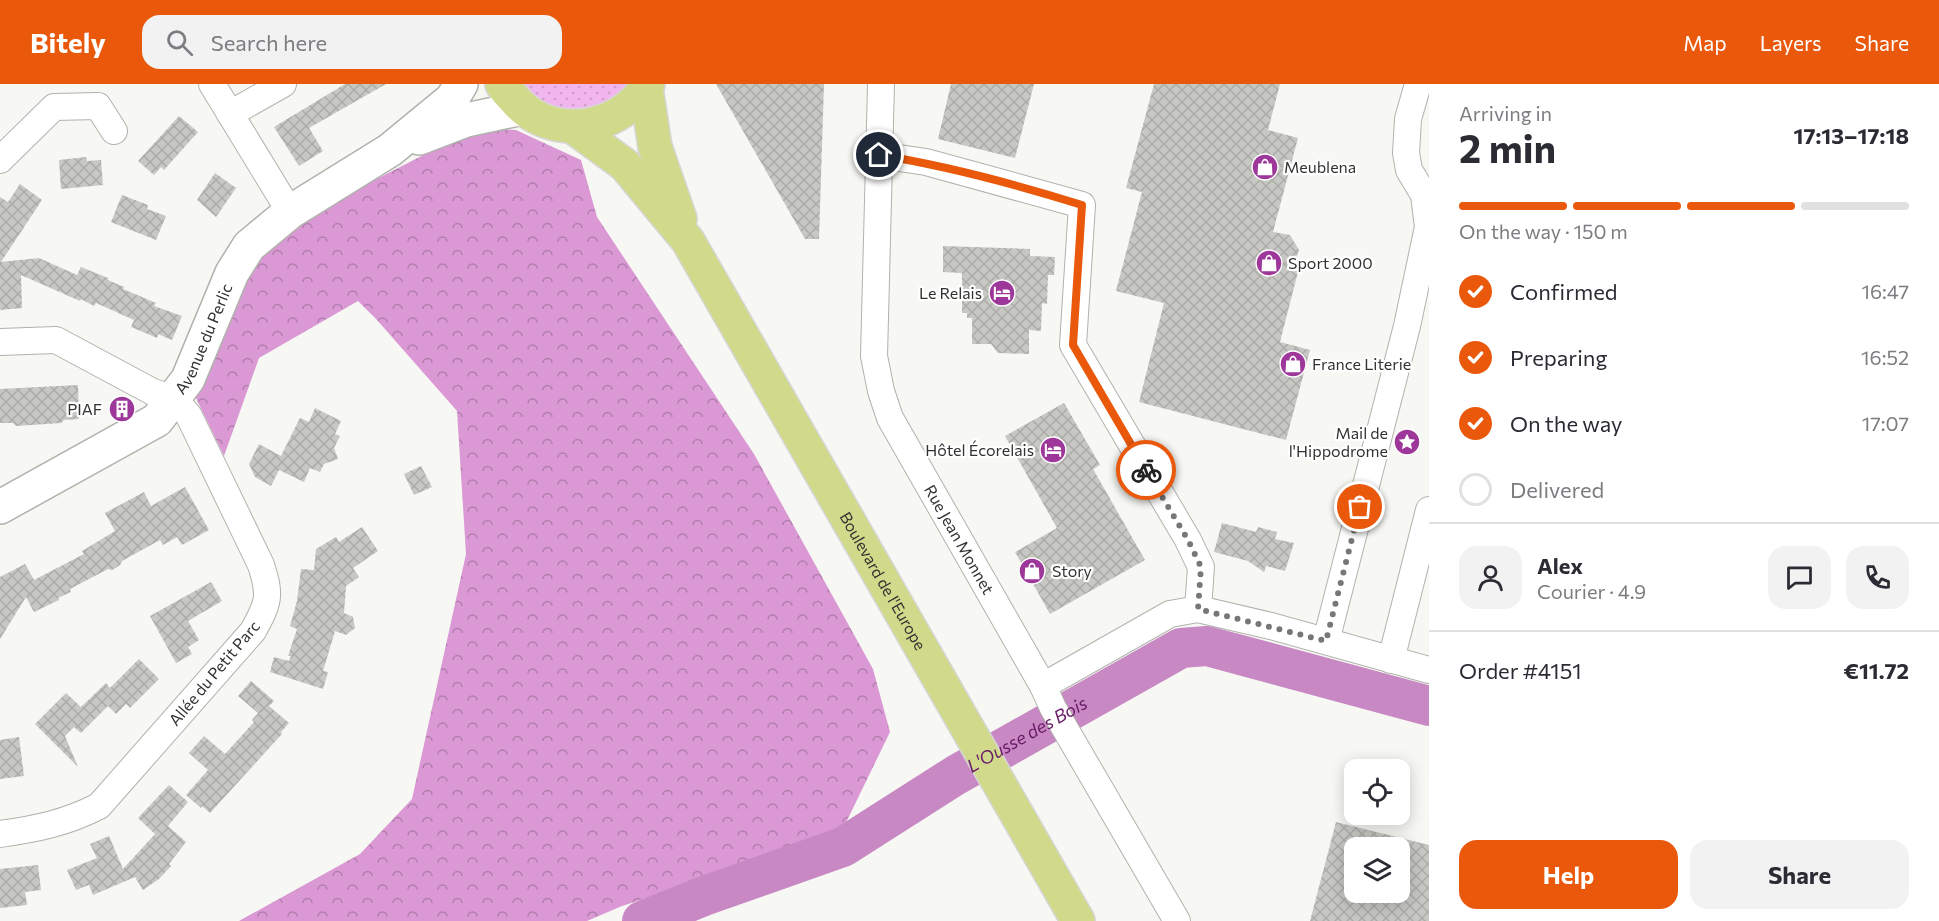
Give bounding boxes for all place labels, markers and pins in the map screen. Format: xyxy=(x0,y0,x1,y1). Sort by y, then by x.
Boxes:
pin xyxy=(853,129,904,180)
shop icon: Meublena xyxy=(1250,152,1280,182)
place label: Meublena xyxy=(1284,157,1356,176)
shop icon: Sport 2000 xyxy=(1254,248,1284,278)
place label: Sport 2000 xyxy=(1288,253,1373,272)
hotel icon: Le Relais xyxy=(987,278,1017,308)
place label: Le Relais xyxy=(919,283,982,302)
shop icon: France Literie xyxy=(1278,349,1308,379)
place label: France Literie xyxy=(1312,354,1411,373)
building icon: PIAF xyxy=(107,394,137,424)
place label: PIAF xyxy=(67,399,102,418)
place label: Mail de l'Hippodrome xyxy=(1289,423,1388,460)
place icon: Mail de l'Hippodrome xyxy=(1392,427,1422,457)
hotel icon: Hôtel Écorelais xyxy=(1038,435,1068,465)
place label: Hôtel Écorelais xyxy=(925,440,1034,459)
pin xyxy=(1334,481,1385,532)
shop icon: Story xyxy=(1017,556,1047,586)
place label: Story xyxy=(1052,561,1092,580)

